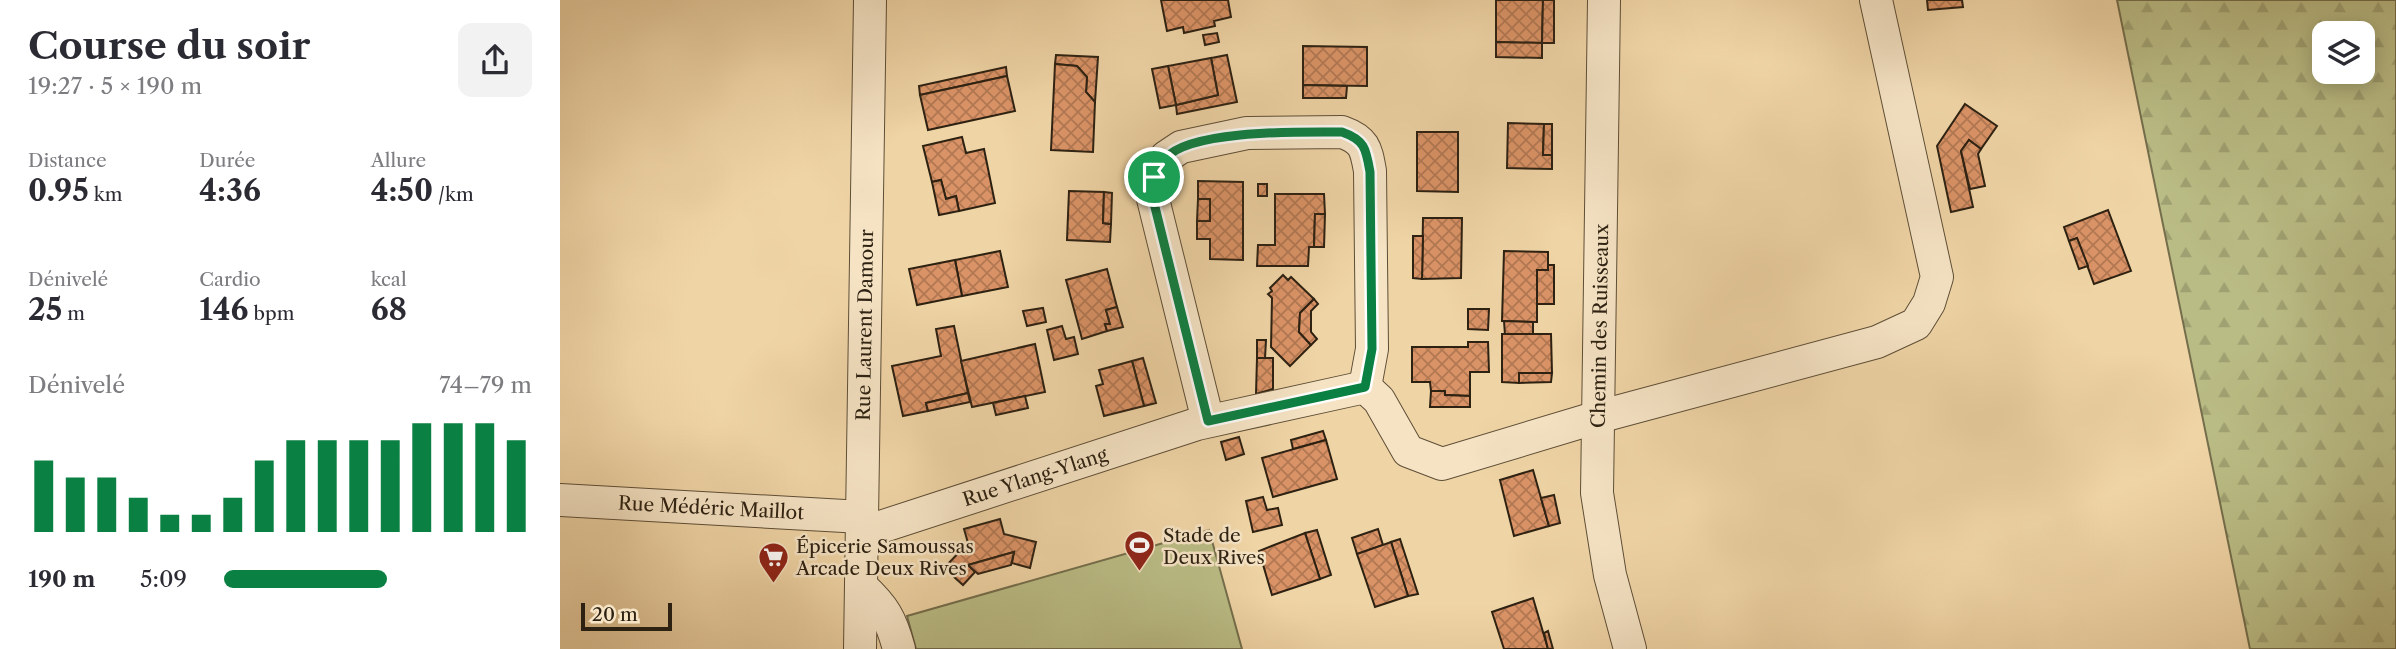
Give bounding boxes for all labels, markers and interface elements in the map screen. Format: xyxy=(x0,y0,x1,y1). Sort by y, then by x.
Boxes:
map controls xyxy=(2312,21,2375,84)
button: layers xyxy=(2312,21,2375,84)
text: Course du soir xyxy=(28,22,310,69)
button: share xyxy=(458,23,532,97)
text: 19:27 · 5 × 190 m xyxy=(28,72,202,100)
pin xyxy=(1124,147,1184,207)
text: Distance xyxy=(28,149,107,172)
text: Durée xyxy=(199,149,255,172)
text: Allure xyxy=(371,149,426,172)
icon: arrive xyxy=(1135,158,1173,196)
text: 0.95 xyxy=(28,172,89,209)
text: 4:36 xyxy=(199,172,261,209)
text: 4:50 xyxy=(371,172,433,209)
text: km xyxy=(89,183,123,206)
text: /km xyxy=(433,183,474,206)
street label: Chemin des Ruisseaux xyxy=(1587,223,1613,428)
street label: Rue Laurent Damour xyxy=(852,229,878,421)
text: Dénivelé xyxy=(28,268,108,291)
text: Cardio xyxy=(199,268,261,291)
text: kcal xyxy=(371,268,407,291)
text: 25 xyxy=(28,291,62,328)
text: 146 xyxy=(199,291,249,328)
text: 68 xyxy=(371,291,407,328)
text: m xyxy=(62,302,85,325)
text: bpm xyxy=(249,302,294,325)
text: Dénivelé xyxy=(28,371,125,399)
text: 74–79 m xyxy=(439,371,532,399)
street label: Rue Ylang-Ylang xyxy=(960,442,1111,511)
street label: Rue Médéric Maillot xyxy=(617,492,805,524)
place label: Stade de Deux Rives xyxy=(1163,524,1265,569)
sports icon: Stade de Deux Rives xyxy=(1123,529,1157,573)
place label: Épicerie Samoussas Arcade Deux Rives xyxy=(795,535,974,580)
supermarket icon: Épicerie Samoussas Arcade Deux Rives xyxy=(756,540,790,584)
text: 190 m xyxy=(28,565,95,593)
text: 5:09 xyxy=(140,565,187,593)
scale bar xyxy=(581,600,672,632)
text: 20 m xyxy=(592,603,638,626)

